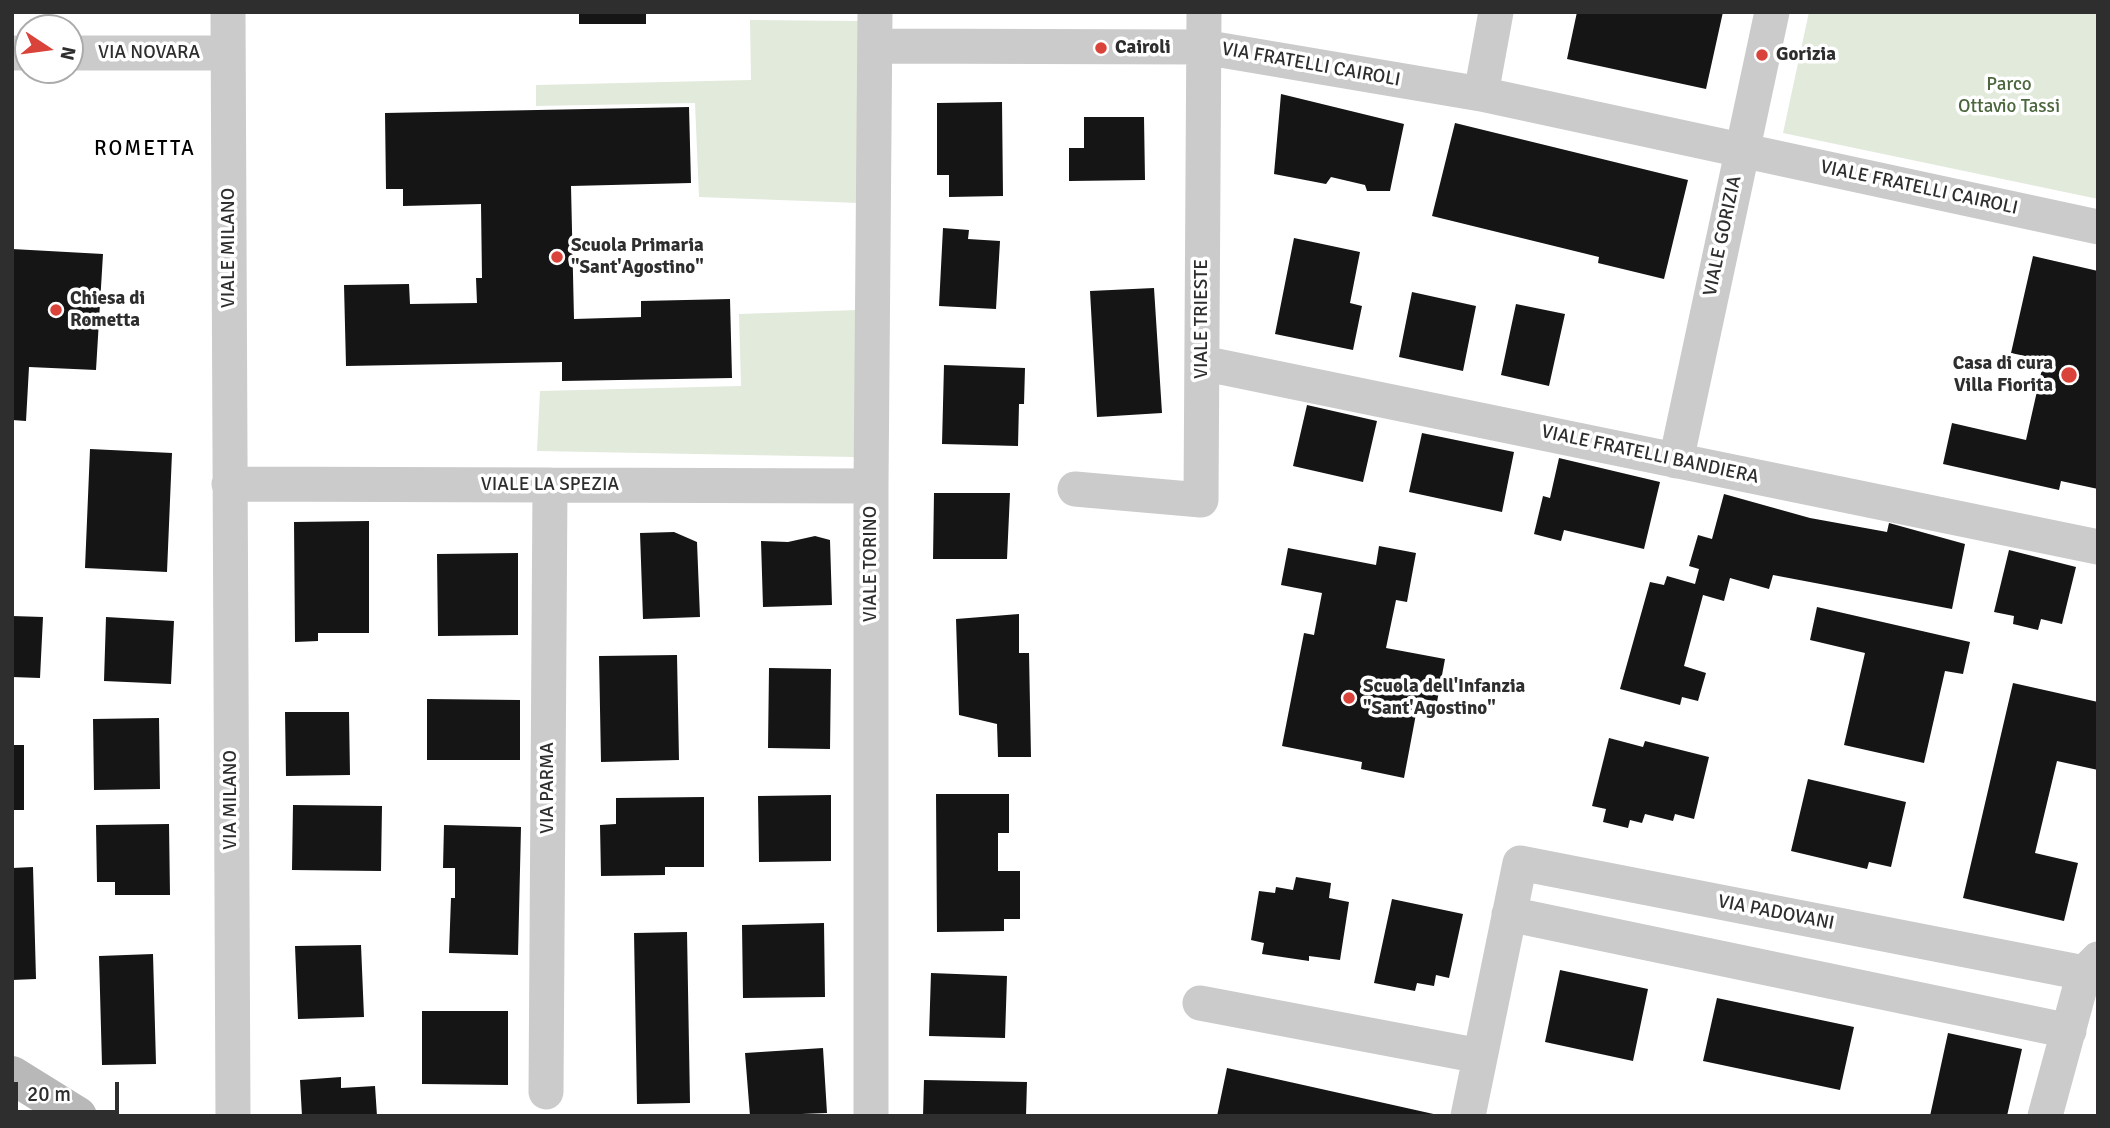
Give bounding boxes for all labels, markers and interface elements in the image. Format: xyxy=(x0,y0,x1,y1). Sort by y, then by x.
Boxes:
north arrow xyxy=(14,14,84,84)
place label: Cairoli xyxy=(1115,37,1171,59)
street label: VIA FRATELLI CAIROLI xyxy=(1220,38,1402,92)
marker: Cairoli xyxy=(1093,40,1109,56)
street label: VIA NOVARA xyxy=(98,42,200,64)
text: N xyxy=(54,44,81,62)
place label: Gorizia xyxy=(1776,44,1836,66)
marker: Gorizia xyxy=(1754,47,1770,63)
park label: Parco Ottavio Tassi xyxy=(1958,74,2060,118)
district label: ROMETTA xyxy=(95,136,195,162)
street label: VIALE FRATELLI CAIROLI xyxy=(1818,156,2020,220)
street label: VIALE GORIZIA xyxy=(1699,174,1747,298)
street label: VIALE MILANO xyxy=(218,188,240,308)
place label: Scuola Primaria "Sant'Agostino" xyxy=(571,235,704,279)
marker: Scuola Primaria "Sant'Agostino" xyxy=(549,249,565,265)
street label: VIALE TRIESTE xyxy=(1191,259,1213,379)
place label: Chiesa di Rometta xyxy=(70,288,145,332)
marker: Chiesa di Rometta xyxy=(48,302,64,318)
place label: Casa di cura Villa Fiorita xyxy=(1953,353,2053,397)
marker: Casa di cura Villa Fiorita xyxy=(2059,365,2079,385)
street label: VIALE FRATELLI BANDIERA xyxy=(1539,421,1761,489)
street label: VIALE LA SPEZIA xyxy=(481,474,619,496)
street label: VIALE TORINO xyxy=(860,506,882,622)
place label: Scuola dell'Infanzia "Sant'Agostino" xyxy=(1363,676,1525,720)
marker: Scuola dell'Infanzia "Sant'Agostino" xyxy=(1341,690,1357,706)
street label: VIA PARMA xyxy=(537,742,559,834)
street label: VIA MILANO xyxy=(220,750,242,850)
street label: VIA PADOVANI xyxy=(1716,891,1836,935)
scale bar xyxy=(18,1068,122,1112)
text: 20 m xyxy=(27,1081,71,1107)

